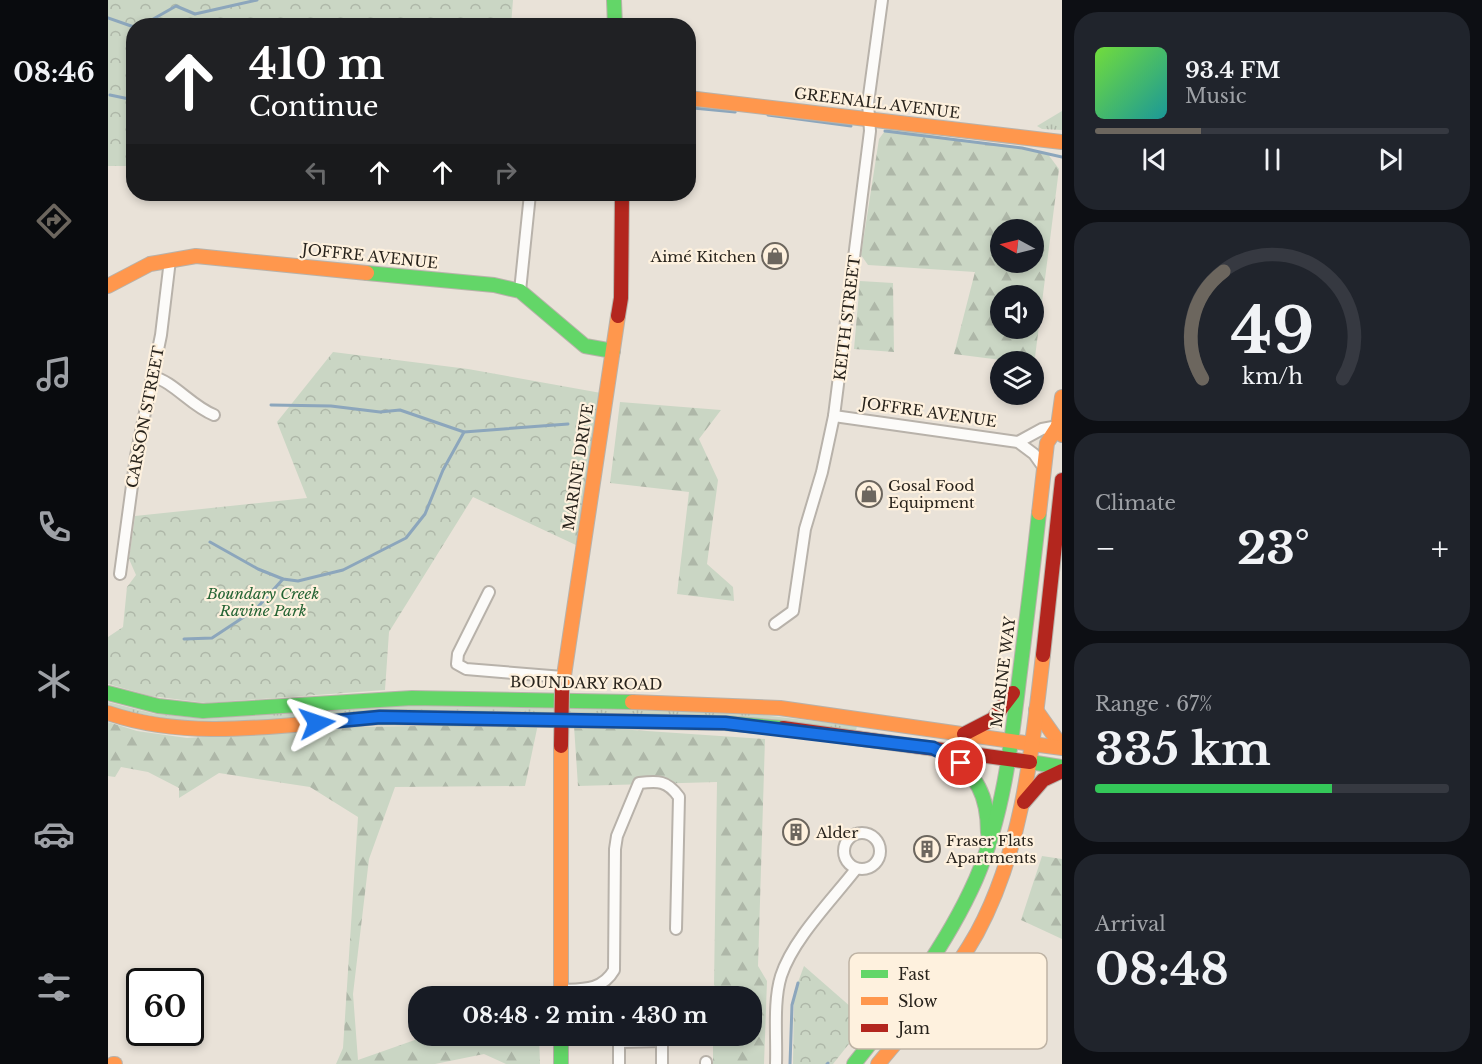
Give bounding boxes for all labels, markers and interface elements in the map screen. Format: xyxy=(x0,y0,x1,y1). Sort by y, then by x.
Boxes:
text: 410 m xyxy=(249,38,385,90)
icon: ahead xyxy=(150,42,228,120)
text: 08:46 xyxy=(13,56,95,89)
text: 93.4 FM xyxy=(1185,57,1280,84)
street label: GREENALL AVENUE xyxy=(793,83,961,123)
text: Music xyxy=(1185,84,1246,108)
text: Continue xyxy=(249,90,379,123)
icon: previous xyxy=(1138,143,1171,176)
icon: pause xyxy=(1256,143,1289,176)
icon: next xyxy=(1374,143,1407,176)
icon: left xyxy=(300,156,333,189)
icon: ahead xyxy=(363,156,396,189)
icon: ahead xyxy=(426,156,459,189)
icon: right xyxy=(489,156,522,189)
icon: directions xyxy=(33,200,75,242)
north arrow xyxy=(990,219,1044,273)
map controls xyxy=(990,219,1044,405)
street label: JOFFRE AVENUE xyxy=(299,239,439,273)
shop icon: Aimé Kitchen xyxy=(760,241,790,271)
place label: Aimé Kitchen xyxy=(650,247,756,266)
street label: KEITH STREET xyxy=(830,254,864,382)
button: sound xyxy=(990,285,1044,339)
text: 49 xyxy=(1230,292,1314,370)
street label: CARSON STREET xyxy=(122,344,168,490)
button: layers xyxy=(990,351,1044,405)
icon: music xyxy=(33,353,75,395)
text: km/h xyxy=(1242,363,1303,390)
street label: JOFFRE AVENUE xyxy=(858,393,998,431)
street label: MARINE DRIVE xyxy=(559,402,597,532)
place label: Gosal Food Equipment xyxy=(888,476,975,512)
shop icon: Gosal Food Equipment xyxy=(854,479,884,509)
text: Climate xyxy=(1095,491,1176,515)
icon: phone xyxy=(33,506,75,548)
text: 23° xyxy=(1237,520,1310,576)
text: − xyxy=(1095,528,1116,569)
text: + xyxy=(1431,528,1449,569)
park label: Boundary Creek Ravine Park xyxy=(206,584,319,620)
street label: MARINE WAY xyxy=(987,614,1019,729)
icon: climate xyxy=(33,660,75,702)
street label: BOUNDARY ROAD xyxy=(510,672,662,694)
position arrow xyxy=(285,691,349,755)
text: Range · 67% xyxy=(1095,692,1212,716)
text: 335 km xyxy=(1095,721,1271,777)
pin xyxy=(935,737,986,788)
icon: arrive xyxy=(944,746,977,779)
icon: car xyxy=(33,813,75,855)
building icon: Alder xyxy=(781,817,811,847)
place label: Alder xyxy=(815,823,859,842)
place label: Fraser Flats Apartments xyxy=(945,831,1037,867)
building icon: Fraser Flats Apartments xyxy=(912,834,942,864)
text: Arrival xyxy=(1095,912,1166,936)
text: 08:48 xyxy=(1095,941,1229,997)
legend xyxy=(849,953,1047,1049)
text: Fast xyxy=(898,964,930,984)
icon: filters xyxy=(33,966,75,1008)
speed limit sign: 60 xyxy=(126,968,204,1046)
text: Slow xyxy=(898,991,938,1011)
text: 08:48 · 2 min · 430 m xyxy=(462,1002,708,1029)
text: Jam xyxy=(896,1018,930,1038)

